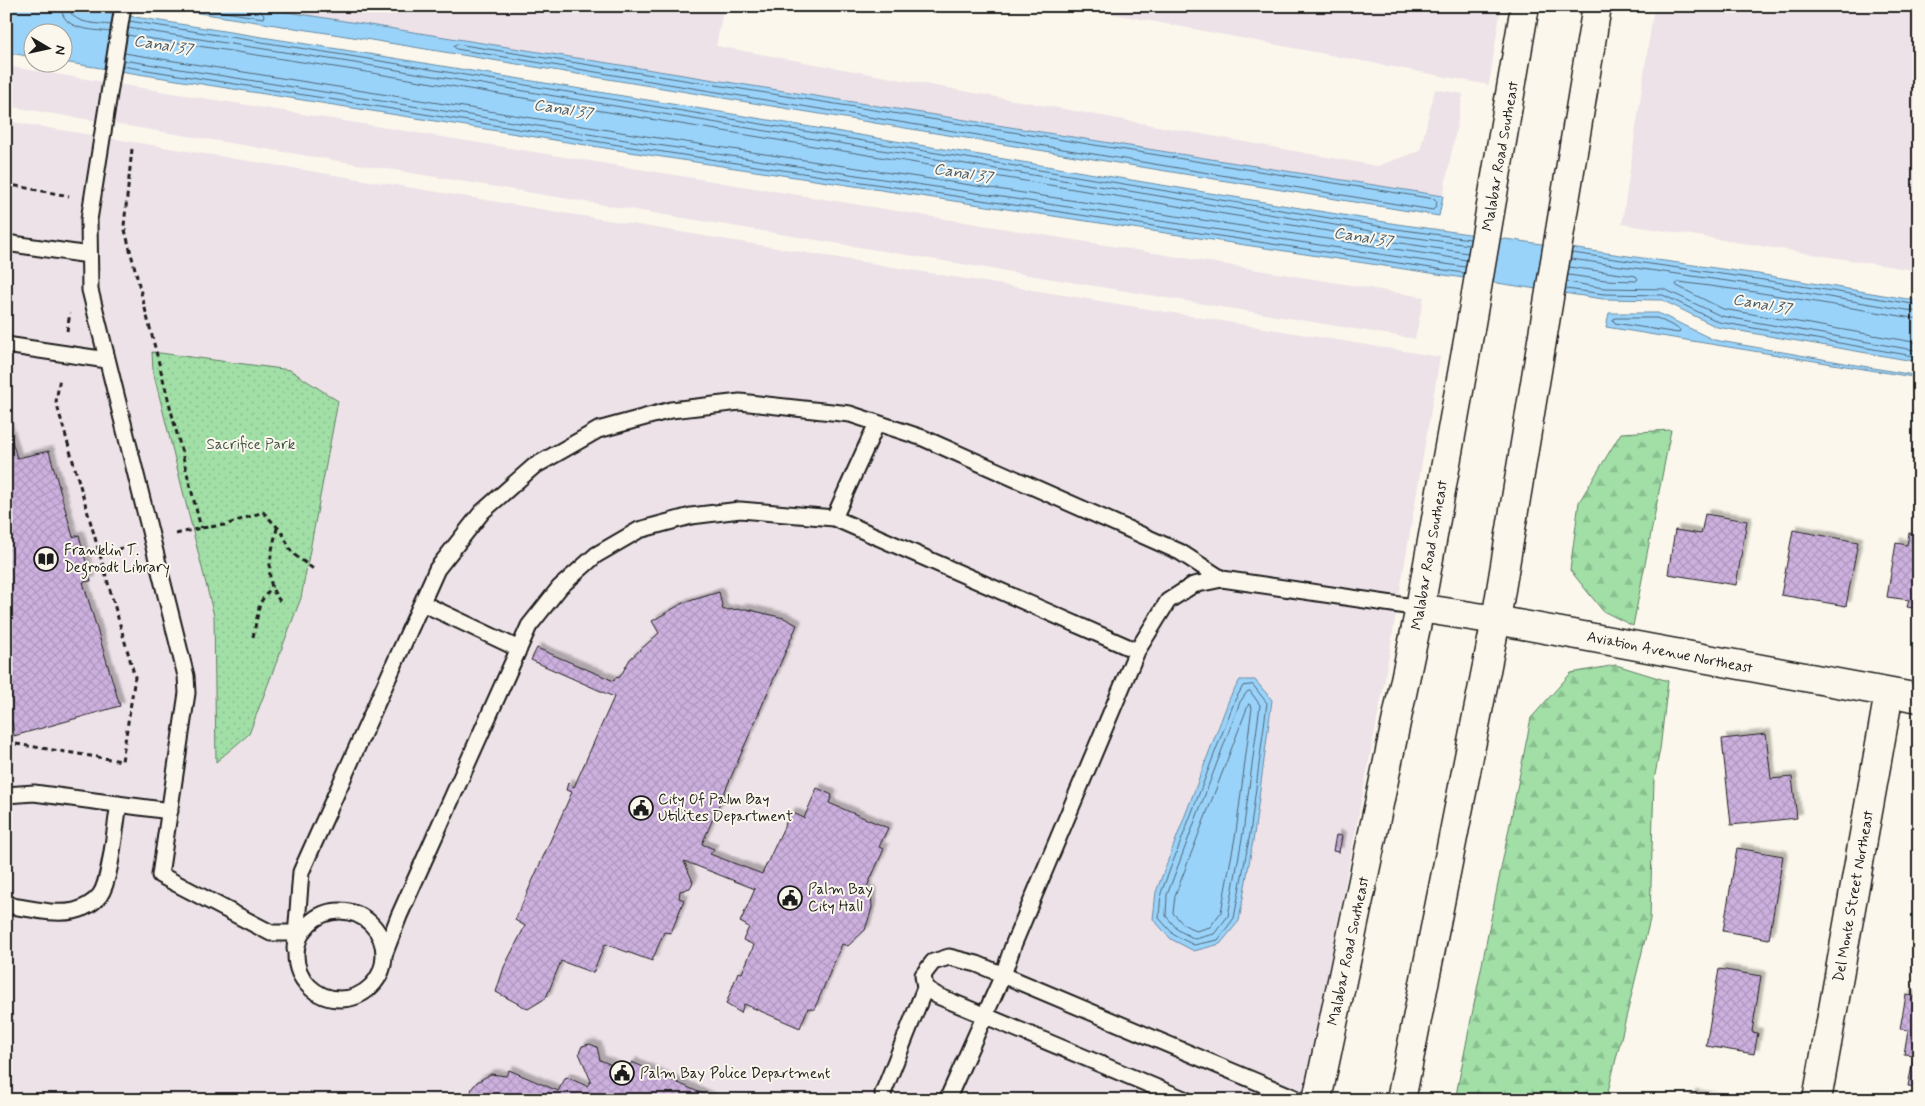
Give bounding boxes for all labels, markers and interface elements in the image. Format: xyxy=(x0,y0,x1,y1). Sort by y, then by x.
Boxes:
north arrow xyxy=(22,22,72,72)
water label: Canal 37 xyxy=(132,31,196,61)
text: N xyxy=(50,44,69,56)
street label: Malabar Road Southeast xyxy=(1478,79,1524,233)
water label: Canal 37 xyxy=(532,95,596,125)
water label: Canal 37 xyxy=(932,159,996,189)
water label: Canal 37 xyxy=(1332,223,1396,253)
water label: Canal 37 xyxy=(1731,289,1795,320)
park label: Sacrifice Park xyxy=(207,435,296,455)
street label: Malabar Road Southeast xyxy=(1407,478,1453,632)
place label: Franklin T. Degroodt Library xyxy=(64,541,170,579)
library icon: Franklin T. Degroodt Library xyxy=(33,546,59,572)
street label: Aviation Avenue Northeast xyxy=(1585,627,1755,679)
place label: City Of Palm Bay Utilites Department xyxy=(658,790,793,827)
public building icon: City Of Palm Bay Utilites Department xyxy=(628,795,654,821)
street label: Del Monte Street Northeast xyxy=(1829,808,1879,984)
street label: Malabar Road Southeast xyxy=(1323,874,1375,1028)
place label: Palm Bay City Hall xyxy=(808,880,873,917)
public building icon: Palm Bay City Hall xyxy=(777,885,803,911)
public building icon: Palm Bay Police Department xyxy=(609,1060,635,1086)
place label: Palm Bay Police Department xyxy=(640,1064,831,1084)

